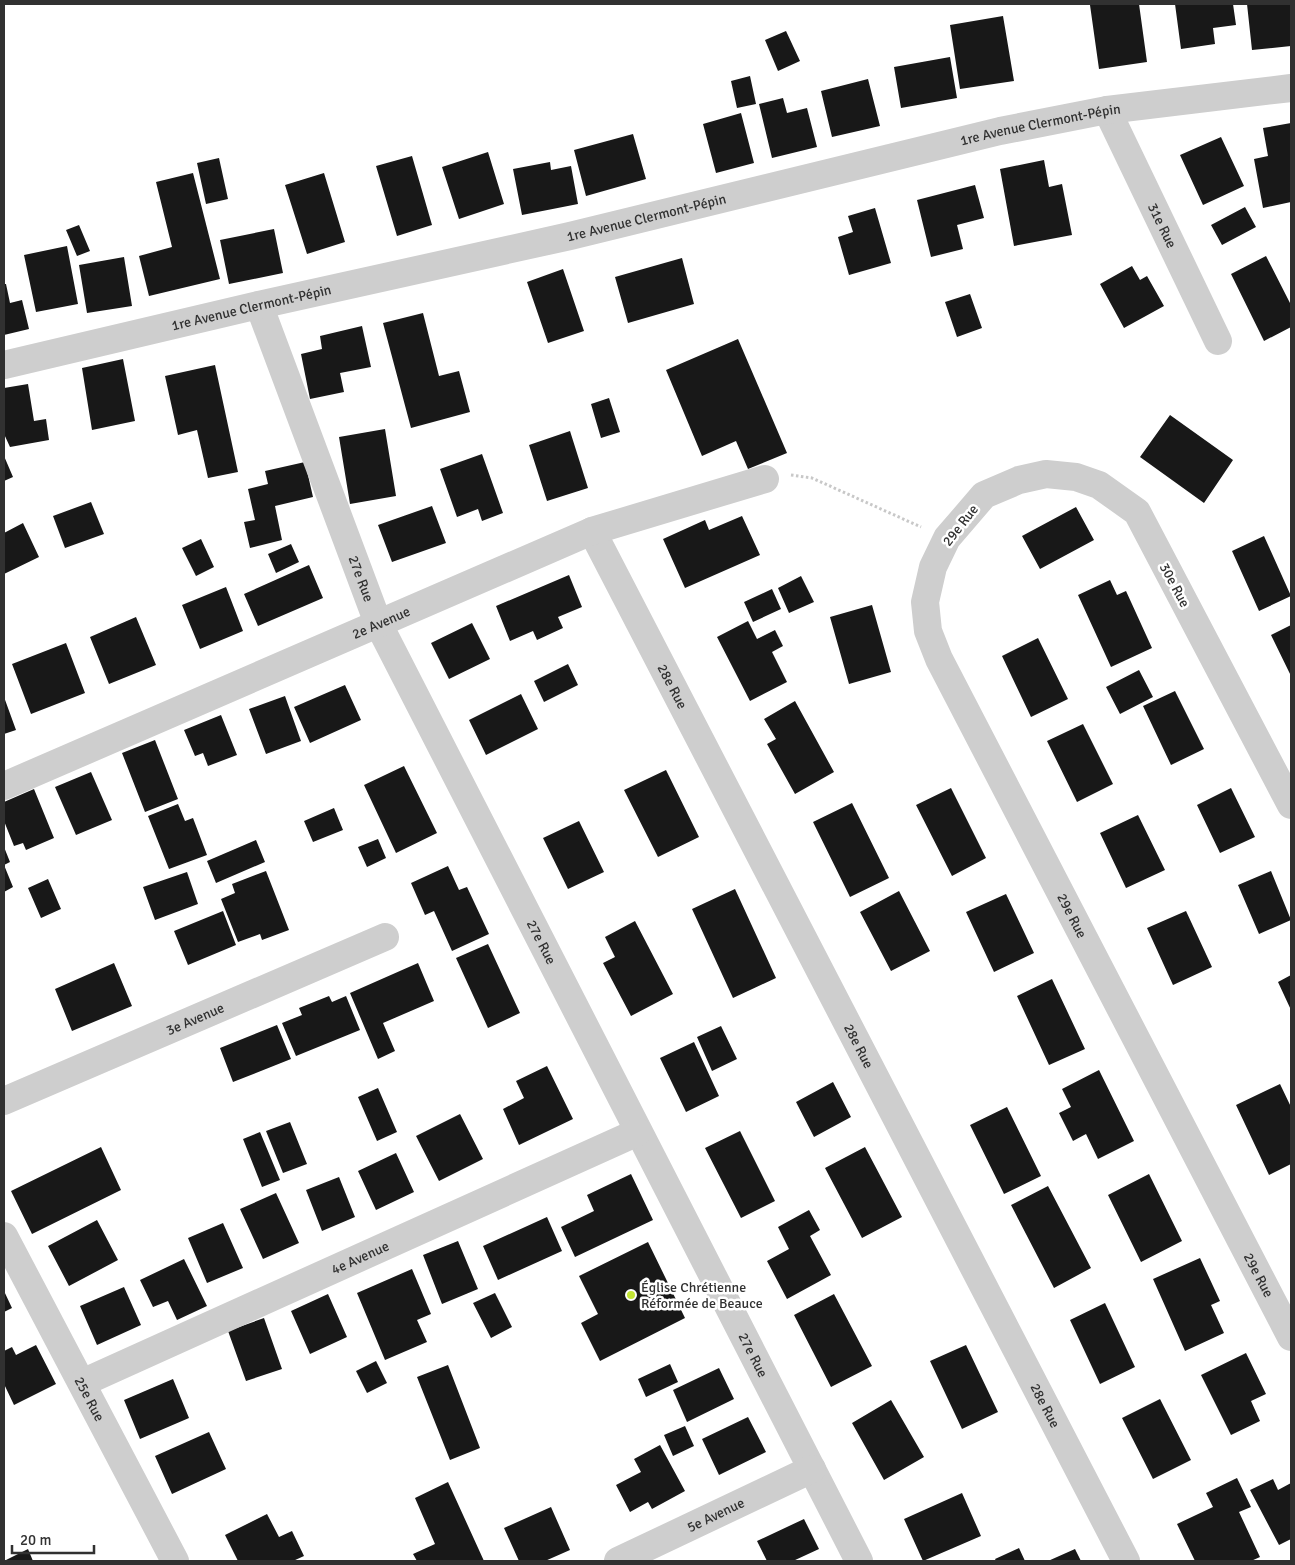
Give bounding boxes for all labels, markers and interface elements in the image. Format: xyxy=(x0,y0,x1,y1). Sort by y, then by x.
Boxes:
street label: 1re Avenue Clermont-Pépin xyxy=(958,100,1121,149)
street label: 1re Avenue Clermont-Pépin xyxy=(565,190,728,246)
street label: 31e Rue xyxy=(1144,200,1180,251)
street label: 1re Avenue Clermont-Pépin xyxy=(170,281,333,334)
street label: 29e Rue xyxy=(939,501,982,549)
street label: 27e Rue xyxy=(345,553,377,604)
street label: 30e Rue xyxy=(1156,560,1193,610)
street label: 2e Avenue xyxy=(350,603,413,643)
street label: 28e Rue xyxy=(654,661,691,712)
street label: 29e Rue xyxy=(1053,891,1090,941)
street label: 27e Rue xyxy=(523,917,560,967)
street label: 3e Avenue xyxy=(164,999,227,1039)
street label: 28e Rue xyxy=(840,1021,877,1071)
street label: 4e Avenue xyxy=(329,1238,392,1278)
street label: 29e Rue xyxy=(1240,1250,1277,1300)
place label: Église Chrétienne Réformée de Beauce xyxy=(641,1279,763,1312)
marker: Église Chrétienne Réformée de Beauce xyxy=(625,1289,637,1301)
street label: 27e Rue xyxy=(734,1330,771,1380)
street label: 25e Rue xyxy=(71,1374,108,1424)
street label: 28e Rue xyxy=(1026,1380,1064,1431)
street label: 5e Avenue xyxy=(684,1494,747,1536)
scale bar xyxy=(12,1522,95,1554)
text: 20 m xyxy=(20,1531,51,1549)

